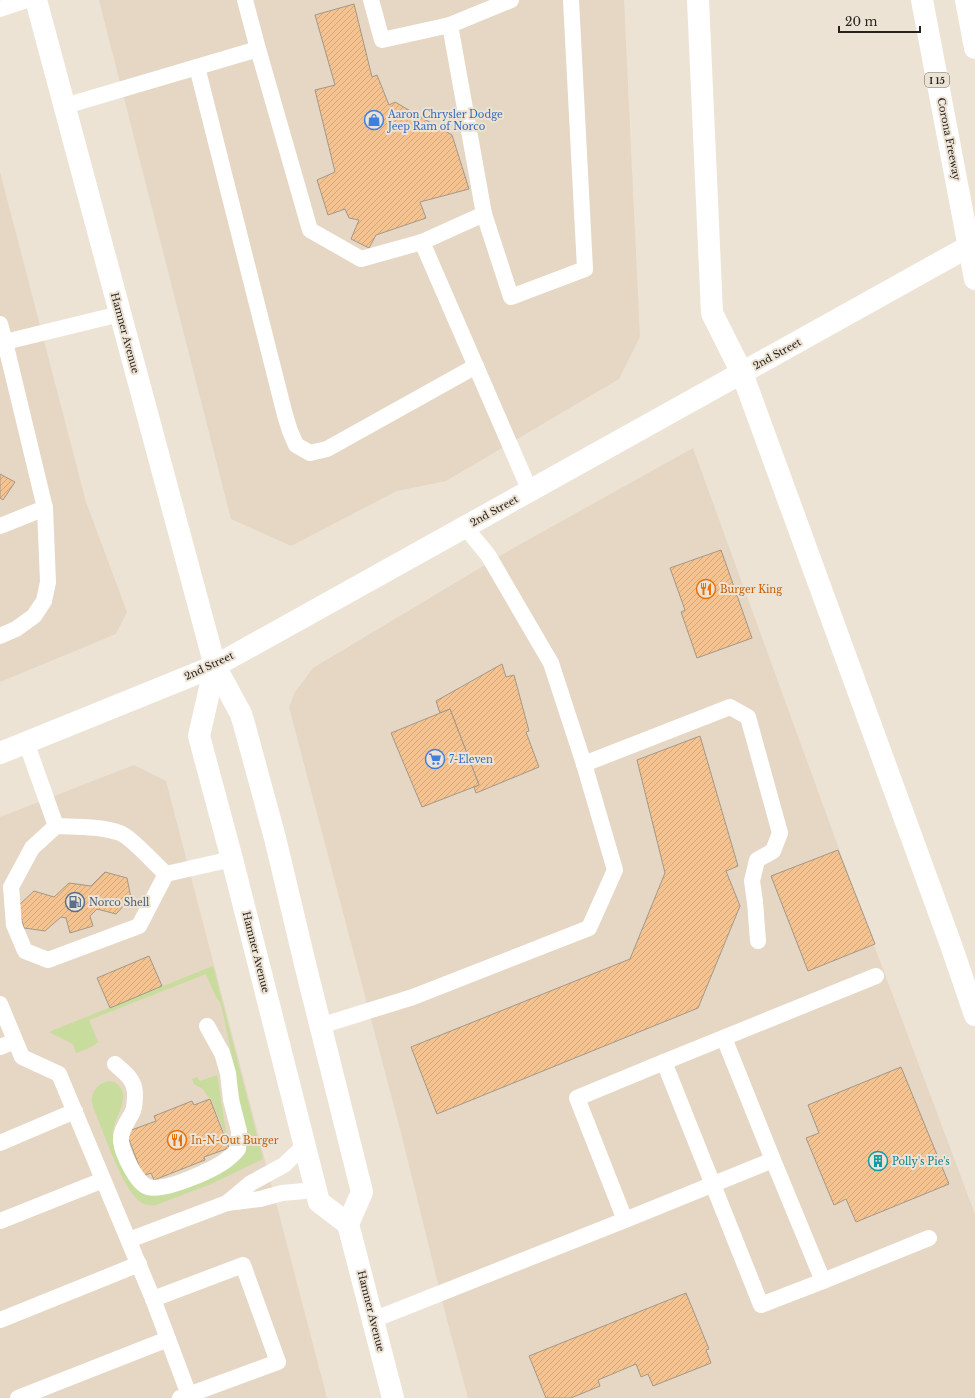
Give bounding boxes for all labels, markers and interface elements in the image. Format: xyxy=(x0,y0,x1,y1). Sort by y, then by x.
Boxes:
scale bar xyxy=(839,8,920,34)
text: 20 m xyxy=(845,14,877,29)
road number: I 15 xyxy=(925,73,949,87)
street label: Corona Freeway xyxy=(935,97,963,182)
place label: Aaron Chrysler Dodge Jeep Ram of Norco xyxy=(386,108,503,133)
shop icon: Aaron Chrysler Dodge Jeep Ram of Norco xyxy=(363,109,385,131)
street label: Hamner Avenue xyxy=(108,291,142,375)
street label: 2nd Street xyxy=(751,335,803,372)
street label: 2nd Street xyxy=(468,492,520,529)
restaurant icon: Burger King xyxy=(695,578,717,600)
place label: Burger King xyxy=(720,583,783,596)
street label: 2nd Street xyxy=(182,649,236,683)
supermarket icon: 7-Eleven xyxy=(424,748,446,770)
place label: 7-Eleven xyxy=(449,753,493,766)
fuel station icon: Norco Shell xyxy=(64,891,86,913)
place label: Norco Shell xyxy=(89,896,149,909)
street label: Hamner Avenue xyxy=(240,910,272,994)
restaurant icon: In-N-Out Burger xyxy=(166,1129,188,1151)
place label: In-N-Out Burger xyxy=(191,1134,279,1147)
building icon: Polly's Pie's xyxy=(867,1150,889,1172)
place label: Polly's Pie's xyxy=(892,1155,950,1168)
street label: Hamner Avenue xyxy=(355,1269,387,1353)

